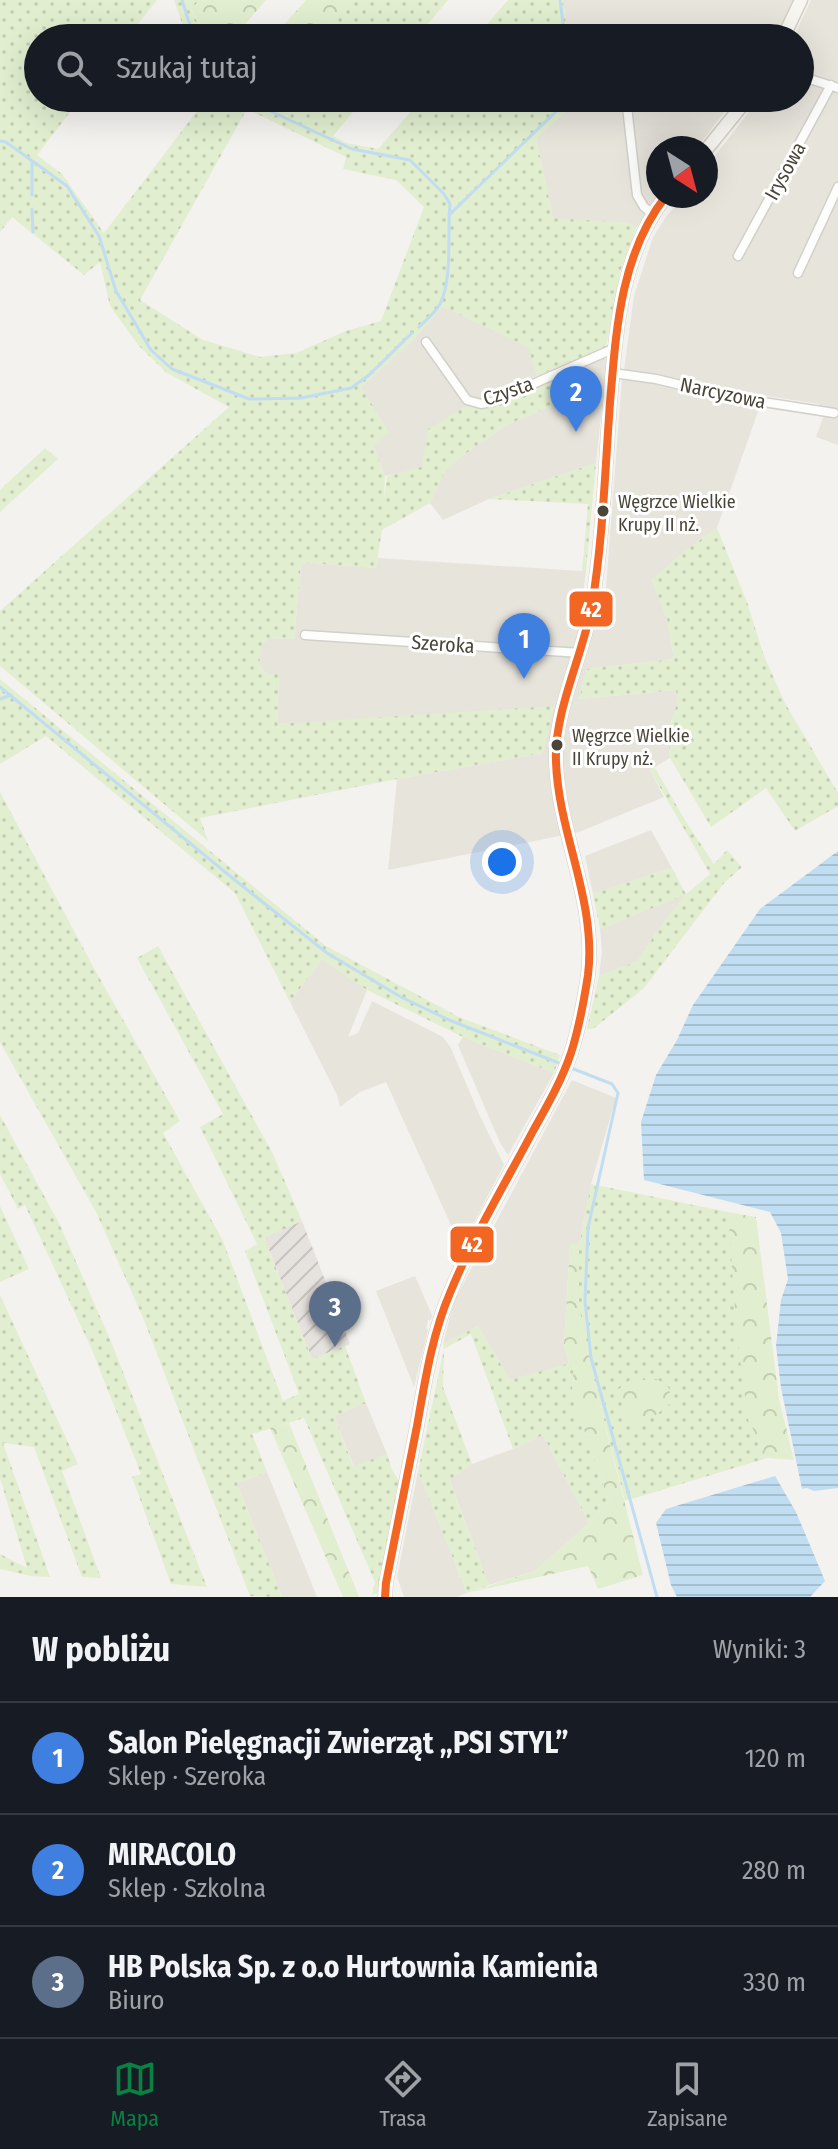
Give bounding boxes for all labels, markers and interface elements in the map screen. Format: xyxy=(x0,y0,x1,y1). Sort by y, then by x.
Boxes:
search box xyxy=(24,24,814,112)
icon: search xyxy=(52,46,96,90)
text: Szukaj tutaj xyxy=(116,50,257,86)
north arrow xyxy=(646,136,718,208)
street label: Irysowa xyxy=(759,138,811,204)
pin: 2 xyxy=(550,366,602,432)
street label: Czysta xyxy=(480,371,536,411)
street label: Narcyzowa xyxy=(678,372,768,414)
place label: Węgrzce Wielkie Krupy II nż. xyxy=(618,491,736,536)
marker: Węgrzce Wielkie Krupy II nż. xyxy=(595,503,611,519)
line badge: 42 xyxy=(568,590,614,628)
text: 42 xyxy=(580,596,602,623)
pin: 1 xyxy=(498,613,550,679)
street label: Szeroka xyxy=(411,630,475,658)
place label: Węgrzce Wielkie II Krupy nż. xyxy=(572,725,690,770)
marker: Węgrzce Wielkie II Krupy nż. xyxy=(549,737,565,753)
your location xyxy=(482,842,522,882)
line badge: 42 xyxy=(449,1225,495,1264)
text: 42 xyxy=(461,1231,483,1258)
pin: 3 xyxy=(309,1281,361,1347)
text: W pobliżu xyxy=(32,1629,170,1670)
text: Wyniki: 3 xyxy=(713,1634,806,1665)
text: Salon Pielęgnacji Zwierząt „PSI STYL” xyxy=(108,1725,569,1761)
text: 1 xyxy=(53,1743,64,1774)
text: 120 m xyxy=(745,1743,806,1774)
text: Sklep · Szeroka xyxy=(108,1761,266,1792)
text: MIRACOLO xyxy=(108,1837,236,1873)
text: 2 xyxy=(52,1855,64,1886)
text: 280 m xyxy=(742,1855,806,1886)
text: Sklep · Szkolna xyxy=(108,1873,266,1904)
text: HB Polska Sp. z o.o Hurtownia Kamienia xyxy=(108,1949,598,1985)
text: 3 xyxy=(52,1967,64,1998)
text: 330 m xyxy=(743,1967,806,1998)
text: Biuro xyxy=(108,1985,164,2016)
tab: Mapa xyxy=(110,2057,159,2132)
tab: Trasa xyxy=(379,2057,427,2132)
tab: Zapisane xyxy=(647,2057,728,2132)

